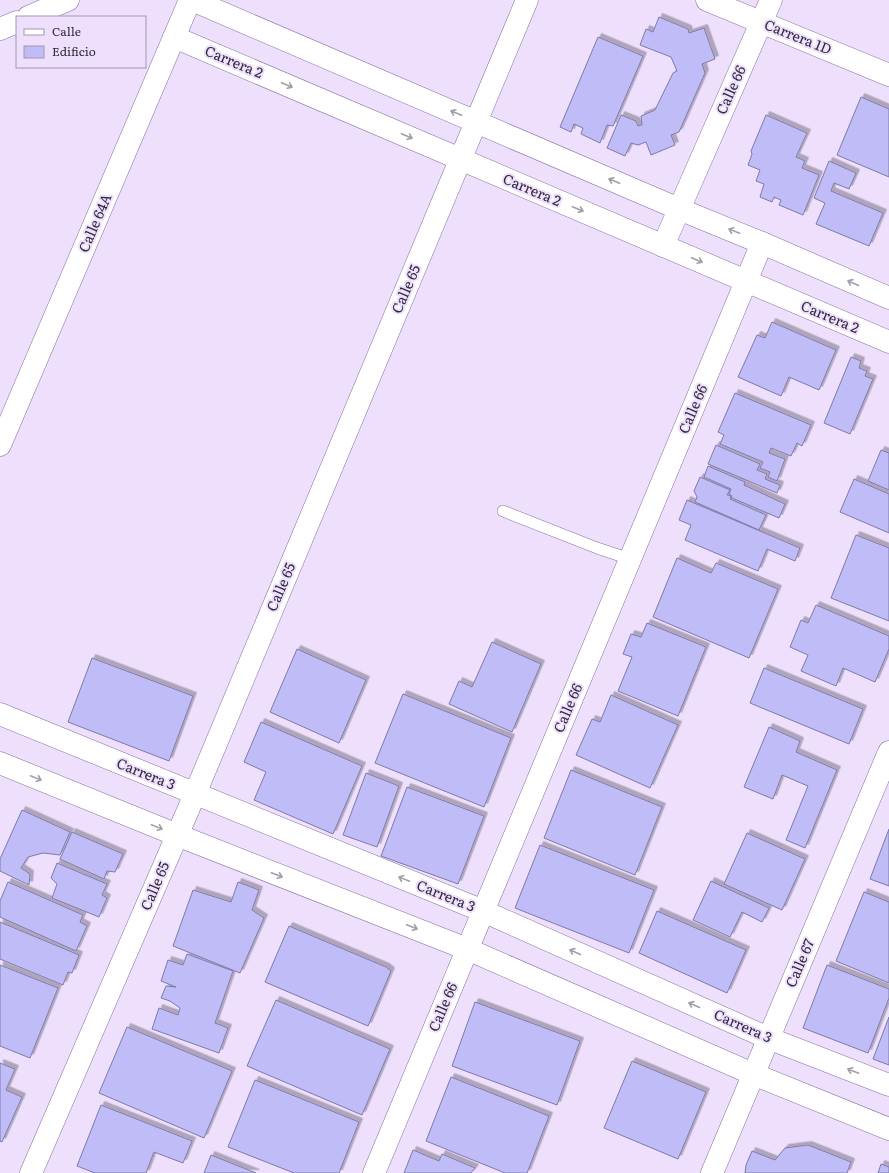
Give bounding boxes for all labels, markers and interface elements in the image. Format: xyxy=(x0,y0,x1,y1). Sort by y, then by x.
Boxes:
street label: Carrera 1D xyxy=(762,14,835,59)
legend xyxy=(16,16,146,68)
text: Calle xyxy=(52,22,81,40)
street label: Carrera 2 xyxy=(202,40,267,82)
text: Edificio xyxy=(52,42,96,60)
street label: Calle 66 xyxy=(710,62,750,117)
one-way arrow xyxy=(281,82,293,89)
one-way arrow xyxy=(450,109,462,117)
one-way arrow xyxy=(400,133,412,141)
street label: Carrera 2 xyxy=(500,168,565,210)
one-way arrow xyxy=(608,177,620,185)
street label: Calle 64A xyxy=(73,190,116,255)
one-way arrow xyxy=(571,206,583,214)
one-way arrow xyxy=(728,227,740,235)
one-way arrow xyxy=(691,257,703,265)
street label: Calle 65 xyxy=(386,261,424,316)
one-way arrow xyxy=(848,279,860,286)
street label: Carrera 2 xyxy=(798,295,863,337)
street label: Calle 66 xyxy=(673,381,712,436)
street label: Calle 65 xyxy=(261,559,299,614)
street label: Calle 66 xyxy=(548,680,587,735)
street label: Carrera 3 xyxy=(114,752,179,794)
one-way arrow xyxy=(30,775,42,782)
one-way arrow xyxy=(150,824,162,831)
street label: Calle 65 xyxy=(135,858,173,913)
one-way arrow xyxy=(271,871,283,879)
street label: Carrera 3 xyxy=(414,874,479,916)
one-way arrow xyxy=(398,875,410,883)
one-way arrow xyxy=(405,924,417,932)
street label: Calle 67 xyxy=(780,935,818,990)
one-way arrow xyxy=(569,948,581,955)
street label: Calle 66 xyxy=(423,979,462,1034)
one-way arrow xyxy=(688,1001,700,1008)
street label: Carrera 3 xyxy=(711,1003,776,1047)
one-way arrow xyxy=(847,1066,859,1074)

